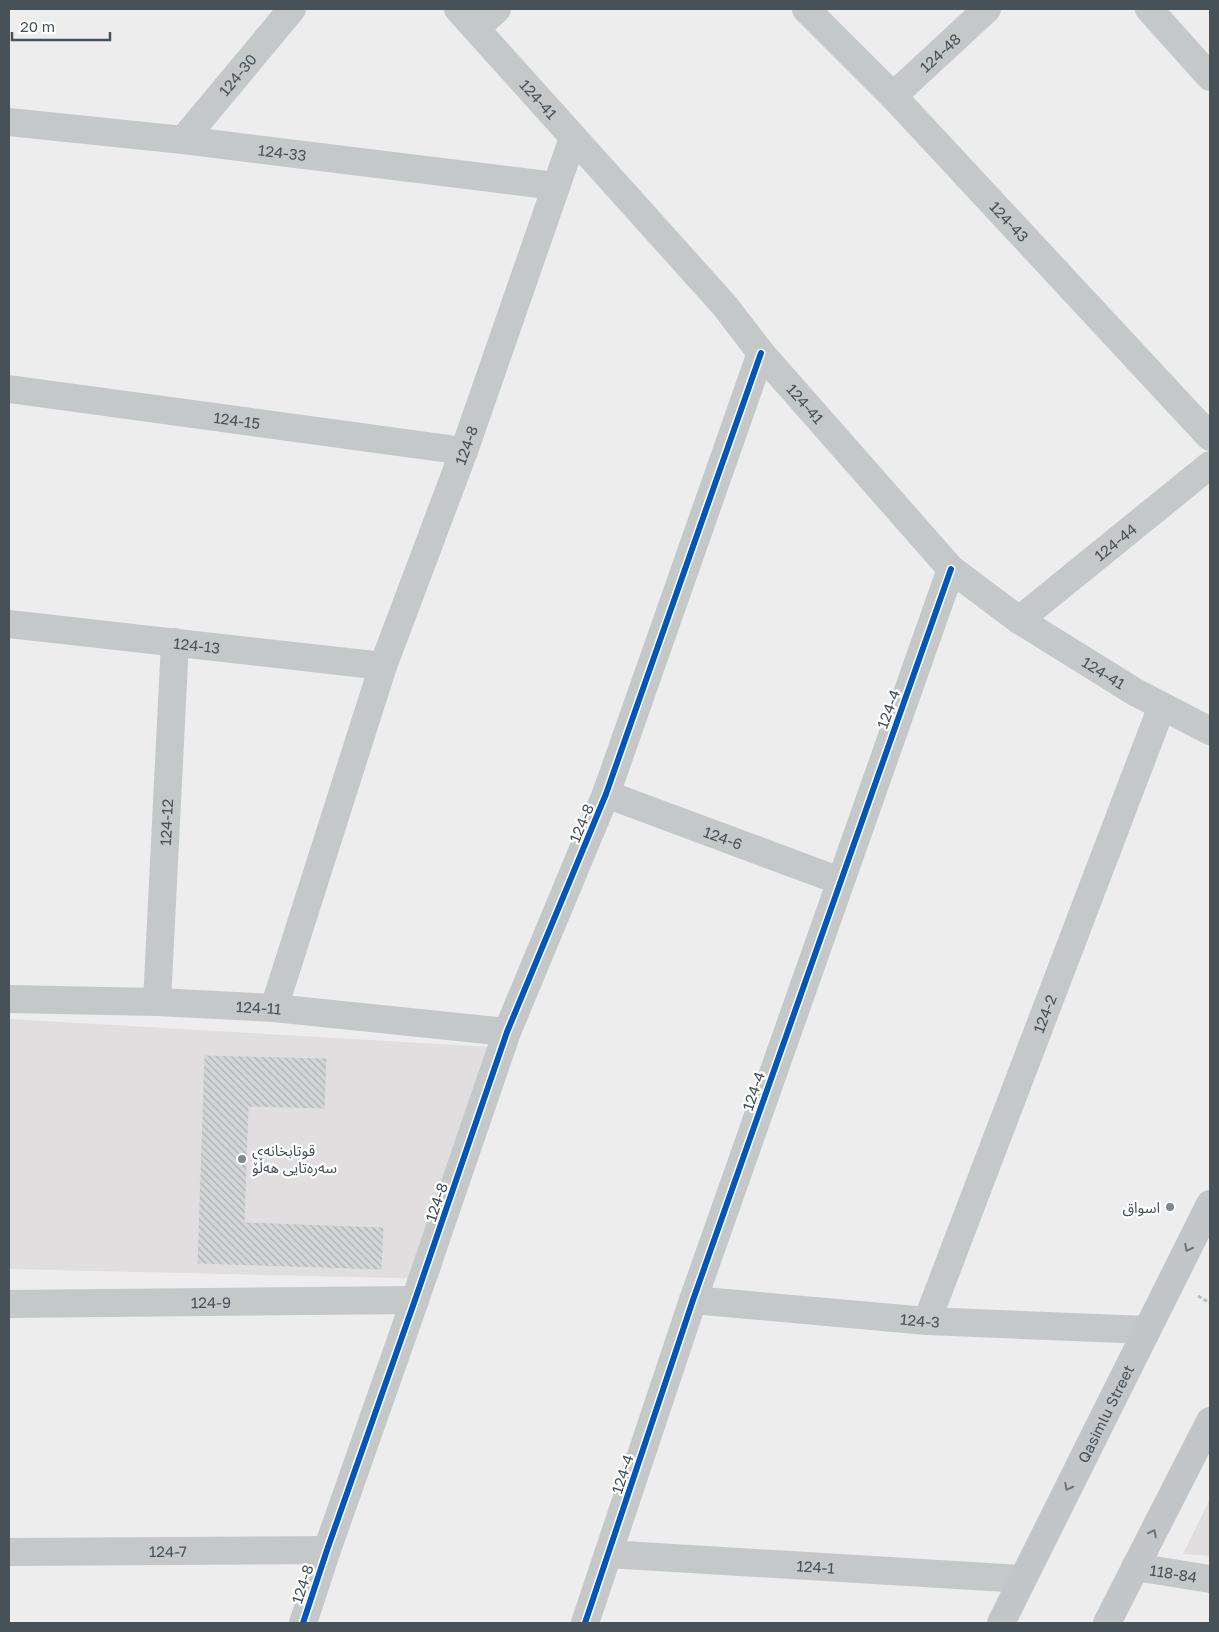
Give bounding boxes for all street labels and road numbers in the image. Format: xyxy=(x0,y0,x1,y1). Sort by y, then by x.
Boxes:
street label: 124-48 xyxy=(916,29,964,76)
street label: 124-30 xyxy=(215,50,260,99)
street label: 124-41 xyxy=(516,75,561,123)
street label: 124-33 xyxy=(257,140,307,164)
street label: 124-43 xyxy=(986,197,1033,245)
street label: 124-41 xyxy=(783,380,828,427)
street label: 124-15 xyxy=(212,408,261,432)
street label: 124-8 xyxy=(451,423,481,467)
street label: 124-44 xyxy=(1091,519,1140,564)
street label: 124-13 xyxy=(173,634,221,657)
street label: 124-41 xyxy=(1079,652,1129,693)
street label: 124-4 xyxy=(873,687,903,731)
street label: 124-12 xyxy=(156,798,176,846)
street label: 124-8 xyxy=(565,801,597,845)
street label: 124-6 xyxy=(701,822,745,853)
street label: 124-2 xyxy=(1029,992,1060,1035)
street label: 124-11 xyxy=(236,997,282,1018)
street label: 124-4 xyxy=(738,1069,768,1113)
street label: 124-8 xyxy=(421,1180,451,1224)
street label: 124-9 xyxy=(191,1293,231,1311)
street label: 124-3 xyxy=(900,1310,940,1331)
street label: Qasimlu Street xyxy=(1074,1362,1137,1465)
street label: 124-4 xyxy=(607,1452,637,1496)
street label: 124-7 xyxy=(149,1542,187,1560)
street label: 124-1 xyxy=(796,1556,835,1577)
street label: 118-84 xyxy=(1149,1561,1198,1586)
street label: 124-8 xyxy=(287,1562,317,1606)

